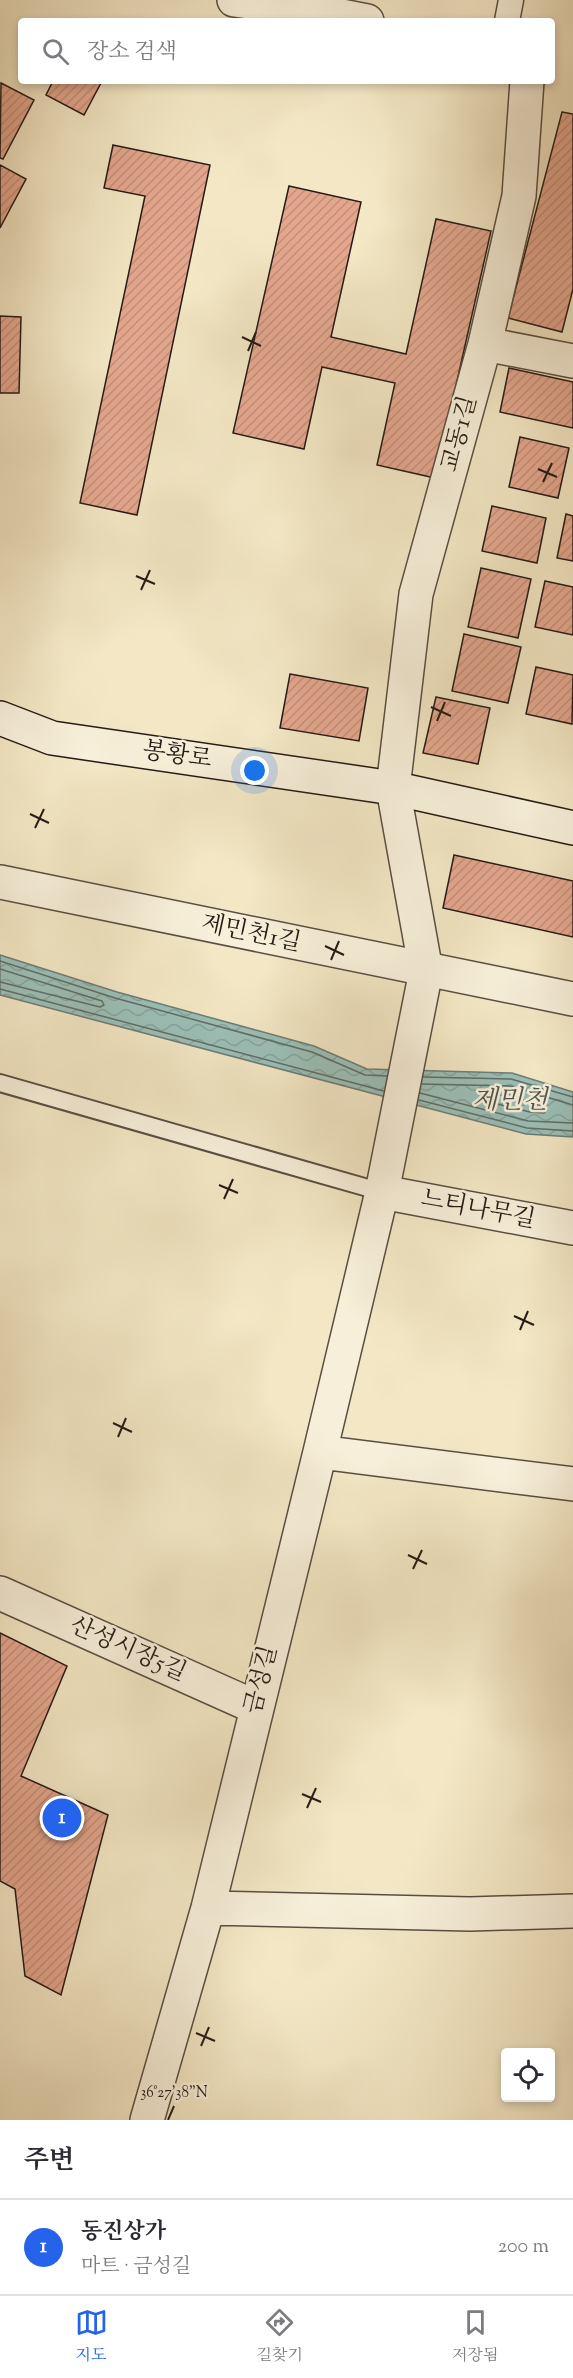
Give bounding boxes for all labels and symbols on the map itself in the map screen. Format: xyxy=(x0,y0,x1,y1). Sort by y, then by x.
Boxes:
street label: 교동1길 xyxy=(434,392,486,476)
street label: 봉황로 xyxy=(140,734,214,778)
your location xyxy=(240,756,269,785)
street label: 제민천1길 xyxy=(198,907,304,961)
water label: 제민천 xyxy=(472,1083,550,1120)
street label: 느티나무길 xyxy=(418,1182,538,1238)
street label: 산성시장5길 xyxy=(64,1609,192,1691)
street label: 금성길 xyxy=(237,1642,287,1718)
pin: 1 xyxy=(42,1796,82,1840)
text: 36°27'38"N xyxy=(140,2083,208,2104)

